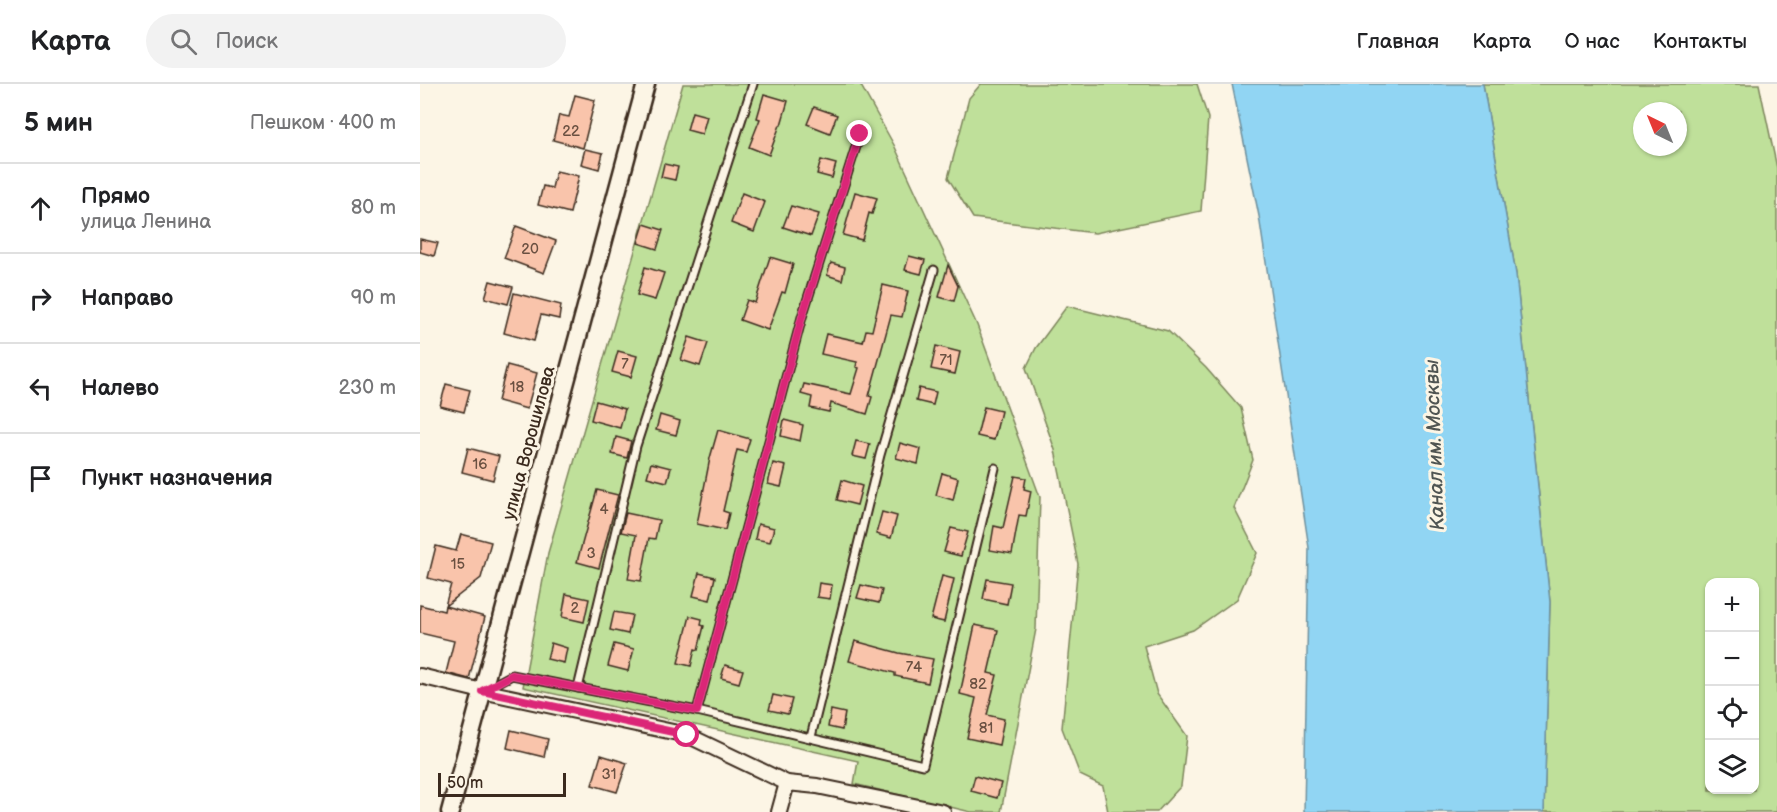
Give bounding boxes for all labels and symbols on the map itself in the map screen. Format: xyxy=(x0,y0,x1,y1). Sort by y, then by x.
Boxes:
north arrow xyxy=(1633,102,1687,156)
route end xyxy=(846,120,872,146)
house number: 22 xyxy=(562,122,580,141)
house number: 20 xyxy=(521,240,539,259)
house number: 71 xyxy=(939,351,953,370)
house number: 7 xyxy=(621,355,629,374)
water label: Канал им. Москвы xyxy=(1420,359,1450,531)
street label: улица Ворошилова xyxy=(498,363,560,522)
house number: 18 xyxy=(510,378,525,397)
house number: 16 xyxy=(473,455,487,474)
house number: 4 xyxy=(599,500,609,519)
house number: 3 xyxy=(586,544,596,563)
house number: 15 xyxy=(451,555,465,574)
house number: 2 xyxy=(571,599,580,618)
house number: 74 xyxy=(906,658,922,677)
house number: 82 xyxy=(969,675,987,694)
house number: 81 xyxy=(979,719,993,738)
route start xyxy=(673,721,699,747)
house number: 31 xyxy=(601,765,617,784)
scale bar xyxy=(438,770,566,798)

